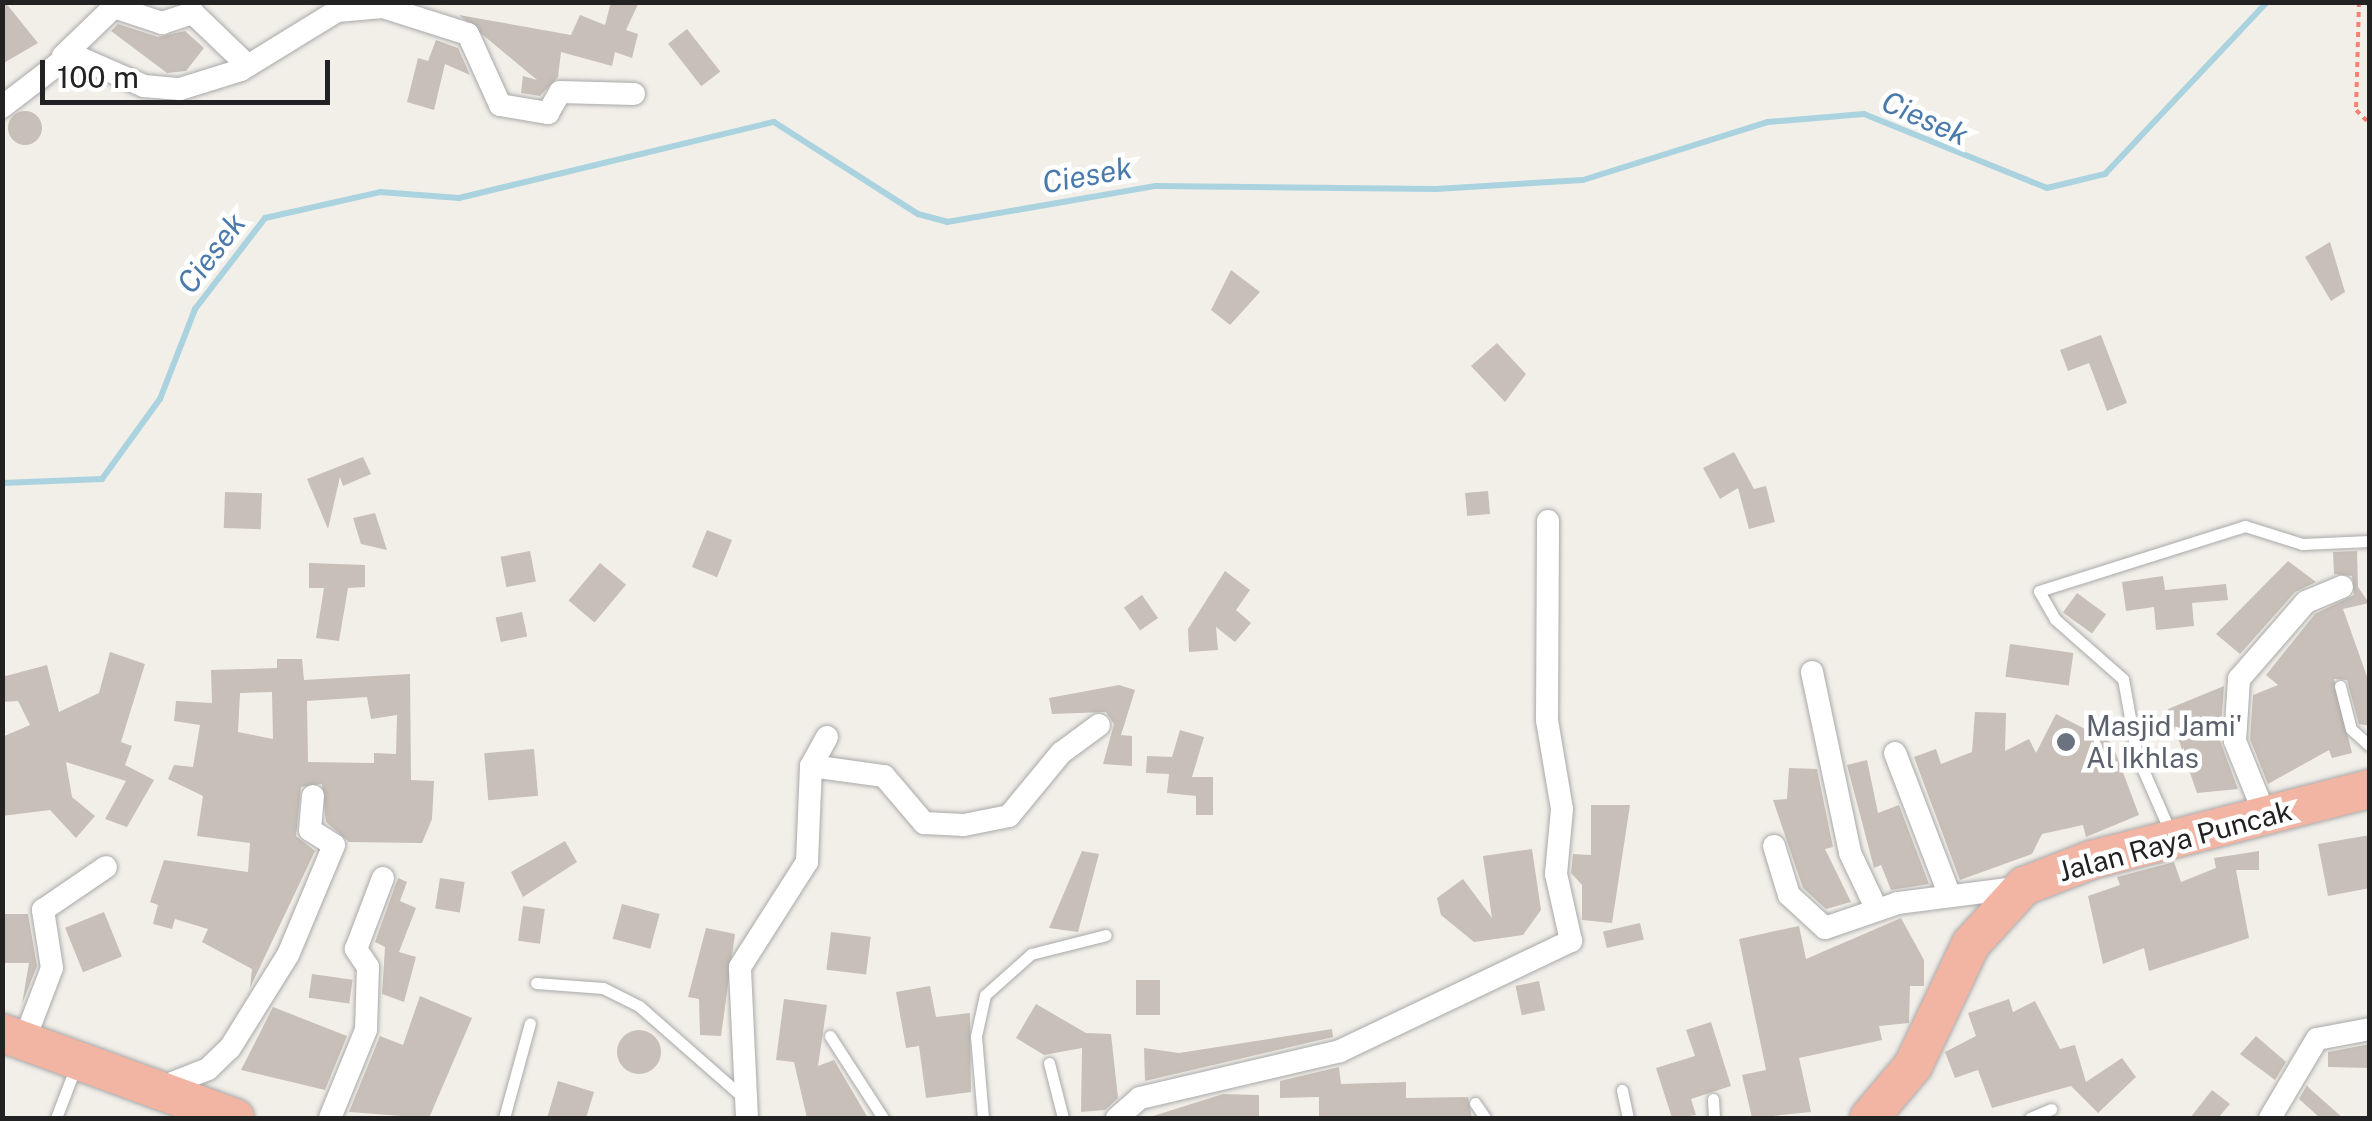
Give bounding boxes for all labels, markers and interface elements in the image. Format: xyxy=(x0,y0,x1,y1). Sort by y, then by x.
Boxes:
scale bar xyxy=(45,40,335,102)
text: 100 m xyxy=(57,59,139,95)
water label: Ciesek xyxy=(1876,83,1974,153)
water label: Ciesek xyxy=(1039,149,1135,201)
water label: Ciesek xyxy=(169,206,253,300)
place label: Masjid Jami' Al Ikhlas xyxy=(2086,709,2242,775)
marker: Masjid Jami' Al Ikhlas xyxy=(2055,731,2077,753)
street label: Jalan Raya Puncak xyxy=(2055,794,2295,888)

